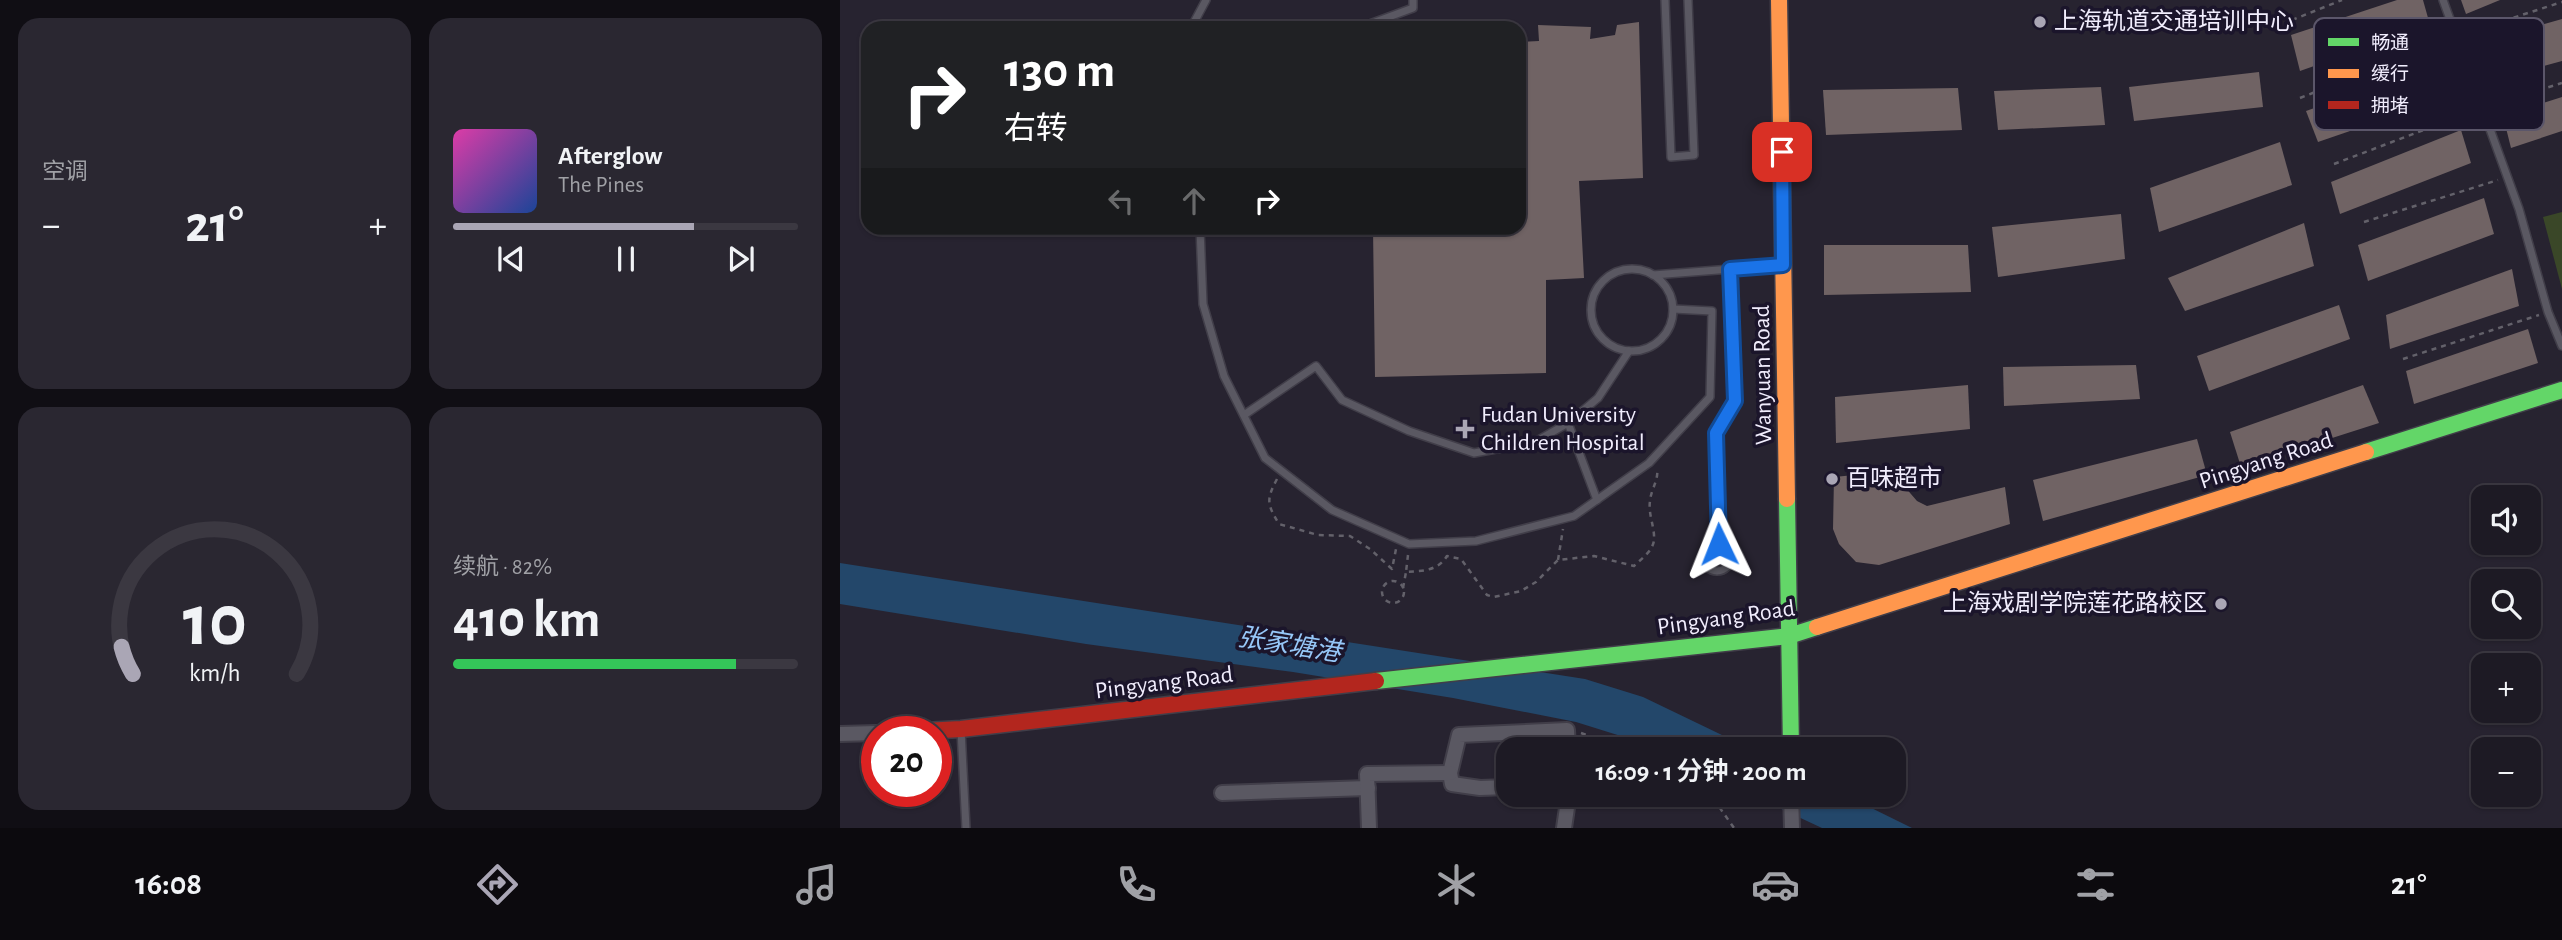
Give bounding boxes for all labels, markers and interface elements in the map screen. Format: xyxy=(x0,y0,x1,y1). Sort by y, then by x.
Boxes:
place label: 上海轨道交通培训中心 xyxy=(2054,8,2294,34)
marker: 上海轨道交通培训中心 xyxy=(2032,14,2048,30)
legend xyxy=(2314,18,2544,130)
text: 畅通 xyxy=(2371,33,2409,53)
text: 130 m xyxy=(1004,47,1115,96)
icon: right xyxy=(889,49,980,140)
text: 缓行 xyxy=(2371,63,2409,84)
text: 拥堵 xyxy=(2371,95,2409,116)
text: 右转 xyxy=(1004,113,1068,145)
pin xyxy=(1752,122,1812,182)
icon: arrive xyxy=(1763,133,1801,171)
text: Afterglow xyxy=(558,143,662,169)
text: 空调 xyxy=(42,161,88,184)
text: The Pines xyxy=(558,174,644,197)
icon: left xyxy=(1102,182,1140,220)
icon: ahead xyxy=(1175,182,1213,220)
icon: right xyxy=(1248,182,1286,220)
text: 21° xyxy=(185,199,244,251)
text: − xyxy=(42,207,60,245)
text: + xyxy=(369,207,387,245)
icon: previous xyxy=(492,240,530,278)
icon: pause xyxy=(607,240,645,278)
icon: next xyxy=(722,240,760,278)
street label: Wanyuan Road xyxy=(1750,305,1776,445)
place label: Fudan University Children Hospital xyxy=(1481,403,1645,455)
marker: Fudan University Children Hospital xyxy=(1455,419,1475,439)
street label: Pingyang Road xyxy=(2196,428,2336,494)
place label: 百味超市 xyxy=(1846,465,1942,491)
marker: 百味超市 xyxy=(1824,471,1840,487)
map controls xyxy=(2471,485,2541,807)
button: sound xyxy=(2471,485,2541,555)
position arrow xyxy=(1682,507,1756,581)
text: 续航 · 82% xyxy=(453,556,552,579)
button: search xyxy=(2471,569,2541,639)
text: 10 xyxy=(182,587,247,660)
place label: 上海戏剧学院莲花路校区 xyxy=(1943,590,2207,616)
text: 410 km xyxy=(453,594,601,646)
street label: Pingyang Road xyxy=(1656,596,1796,640)
marker: 上海戏剧学院莲花路校区 xyxy=(2213,596,2229,612)
water label: 张家塘港 xyxy=(1236,622,1347,667)
button: + xyxy=(2471,653,2541,723)
text: km/h xyxy=(189,661,240,686)
street label: Pingyang Road xyxy=(1094,663,1234,703)
speed limit sign: 20 xyxy=(861,716,952,807)
button: − xyxy=(2471,737,2541,807)
text: 16:09 · 1 分钟 · 200 m xyxy=(1595,759,1807,785)
icon: directions xyxy=(473,860,522,909)
icon: music xyxy=(792,860,841,909)
icon: phone xyxy=(1112,860,1161,909)
icon: climate xyxy=(1432,860,1481,909)
icon: car xyxy=(1751,860,1800,909)
icon: filters xyxy=(2071,860,2120,909)
text: 16:08 xyxy=(135,868,202,900)
text: 21° xyxy=(2391,868,2427,900)

